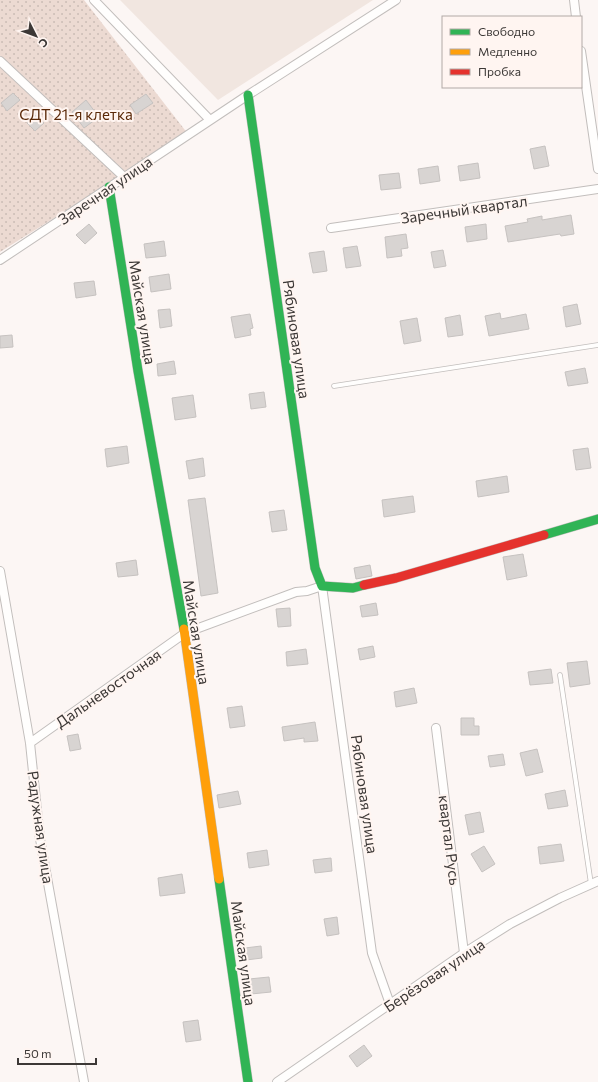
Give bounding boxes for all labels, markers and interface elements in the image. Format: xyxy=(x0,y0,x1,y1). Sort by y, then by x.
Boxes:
north arrow xyxy=(16,16,56,56)
legend xyxy=(442,16,582,88)
text: Свободно xyxy=(478,24,535,38)
text: С xyxy=(36,36,51,51)
text: Медленно xyxy=(478,44,537,58)
text: Пробка xyxy=(478,64,521,78)
park label: СДТ 21-я клетка xyxy=(19,105,133,123)
street label: Заречная улица xyxy=(55,152,155,228)
street label: Заречный квартал xyxy=(399,191,529,227)
street label: Майская улица xyxy=(126,258,160,366)
street label: Рябиновая улица xyxy=(280,278,314,400)
street label: Майская улица xyxy=(180,578,214,686)
street label: Дальневосточная xyxy=(52,645,164,731)
street label: Рябиновая улица xyxy=(348,733,382,855)
street label: Радужная улица xyxy=(24,769,58,885)
street label: квартал Русь xyxy=(436,794,465,886)
street label: Майская улица xyxy=(228,899,260,1007)
street label: Берёзовая улица xyxy=(380,935,488,1015)
scale bar xyxy=(18,1040,96,1066)
text: 50 m xyxy=(24,1046,52,1060)

